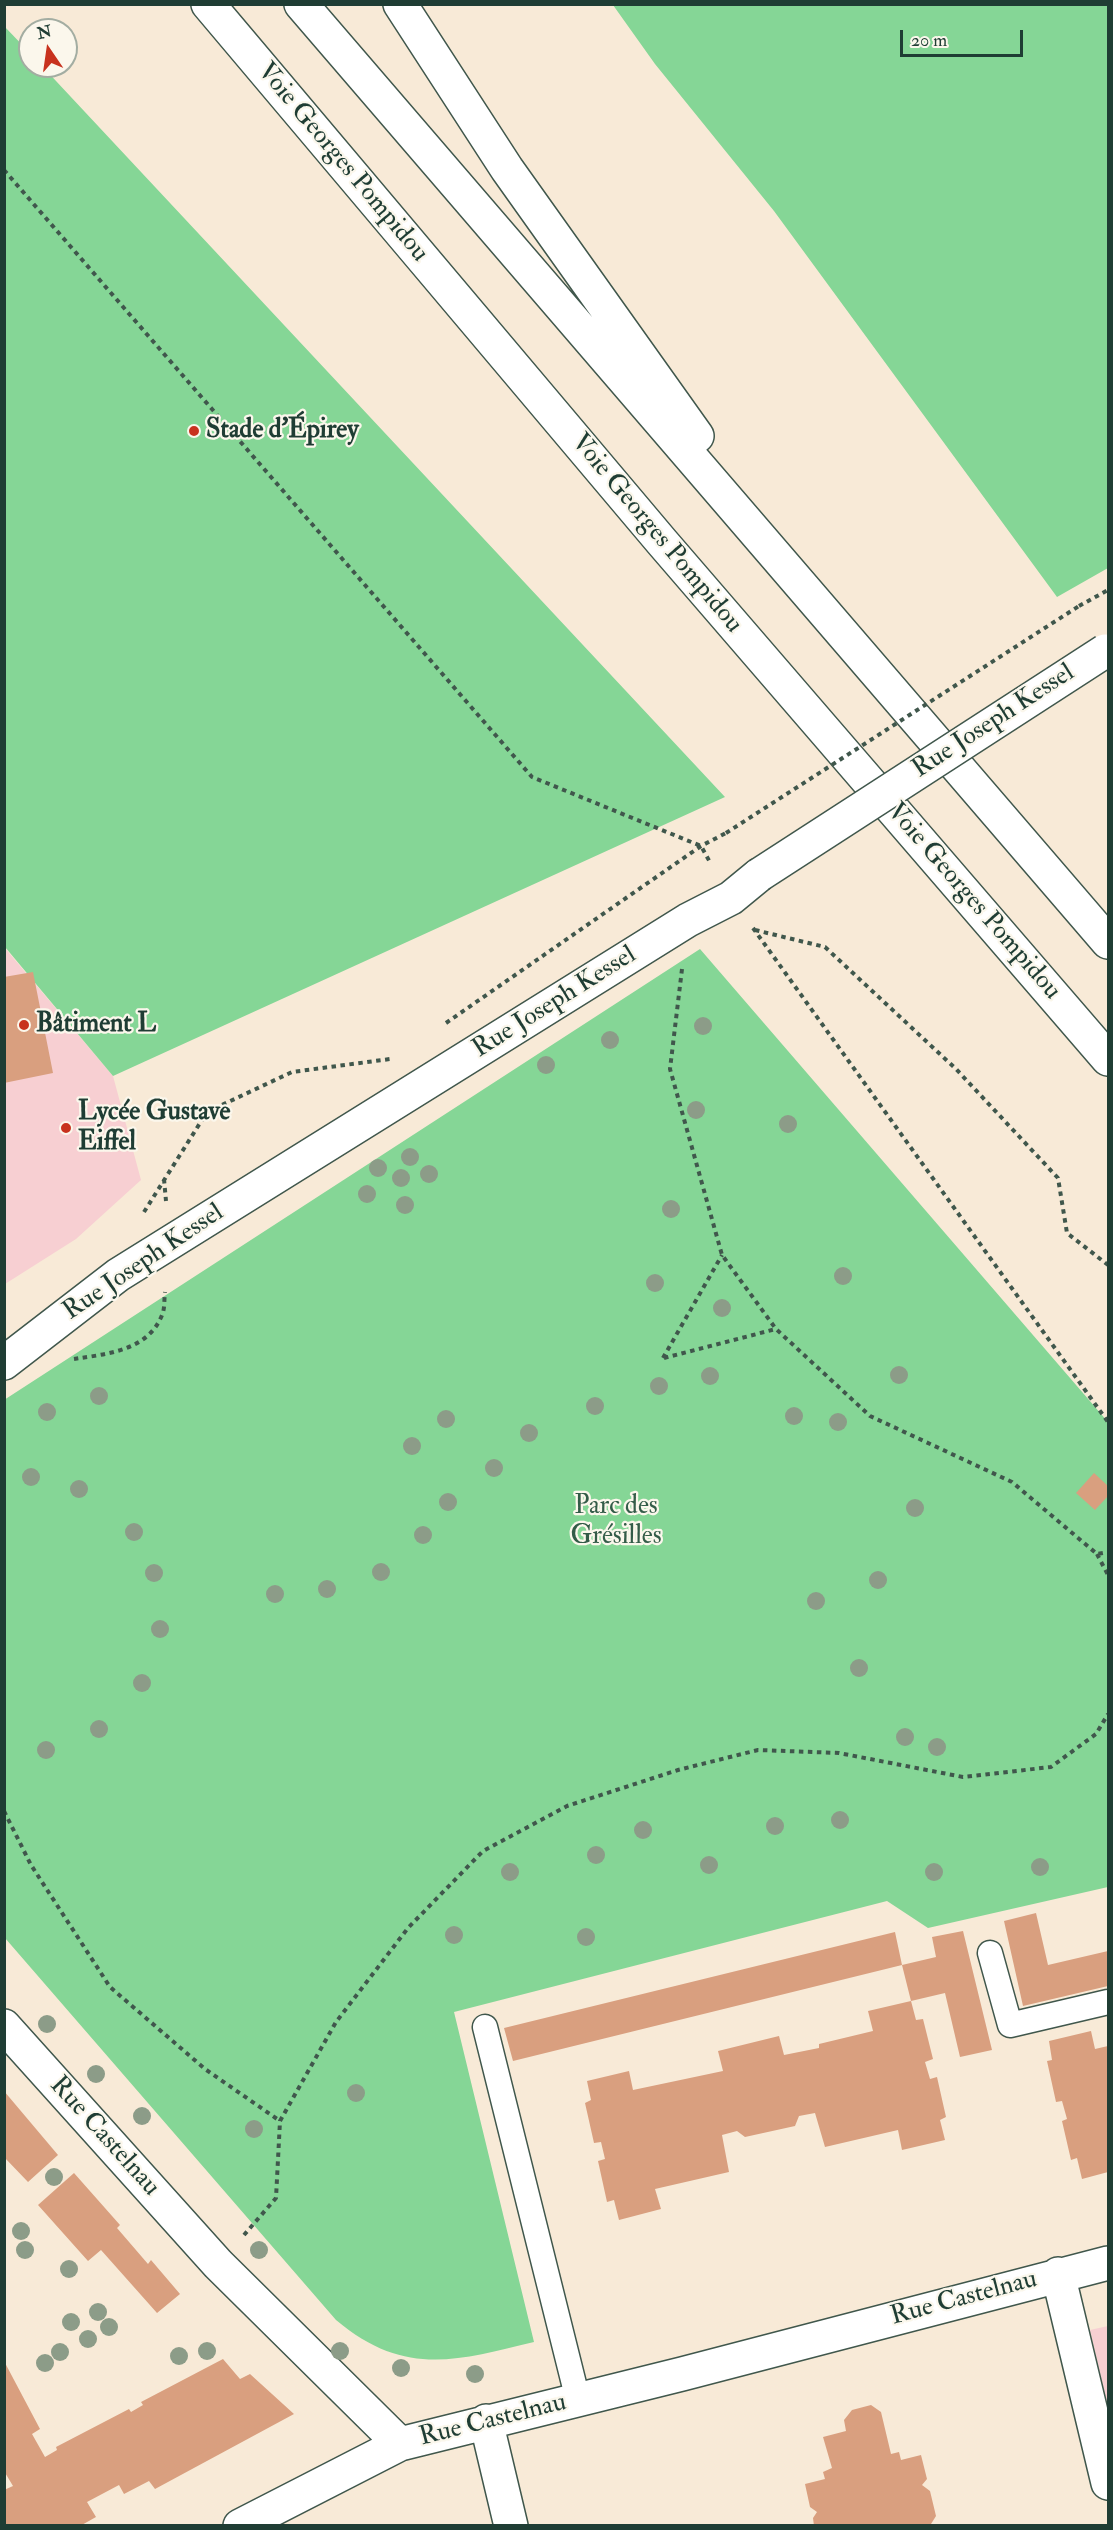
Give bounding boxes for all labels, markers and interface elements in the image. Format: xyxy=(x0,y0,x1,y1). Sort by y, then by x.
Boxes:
north arrow xyxy=(18,18,78,78)
scale bar xyxy=(903,18,1026,56)
text: N xyxy=(35,21,54,44)
text: 20 m xyxy=(911,29,947,52)
street label: Voie Georges Pompidou xyxy=(250,57,434,269)
place label: Stade d'Épirey xyxy=(206,415,359,447)
marker: Stade d'Épirey xyxy=(187,424,201,438)
street label: Voie Georges Pompidou xyxy=(564,428,748,640)
street label: Rue Joseph Kessel xyxy=(907,658,1081,786)
street label: Voie Georges Pompidou xyxy=(879,797,1067,1007)
street label: Rue Joseph Kessel xyxy=(468,940,642,1066)
place label: Bâtiment L xyxy=(36,1009,156,1041)
marker: Bâtiment L xyxy=(17,1018,31,1032)
place label: Lycée Gustave Eiffel xyxy=(78,1097,230,1158)
marker: Lycée Gustave Eiffel xyxy=(59,1121,73,1135)
street label: Rue Joseph Kessel xyxy=(58,1198,230,1328)
park label: Parc des Grésilles xyxy=(570,1491,662,1552)
street label: Rue Castelnau xyxy=(42,2071,166,2203)
street label: Rue Castelnau xyxy=(887,2264,1041,2334)
street label: Rue Castelnau xyxy=(416,2388,570,2454)

